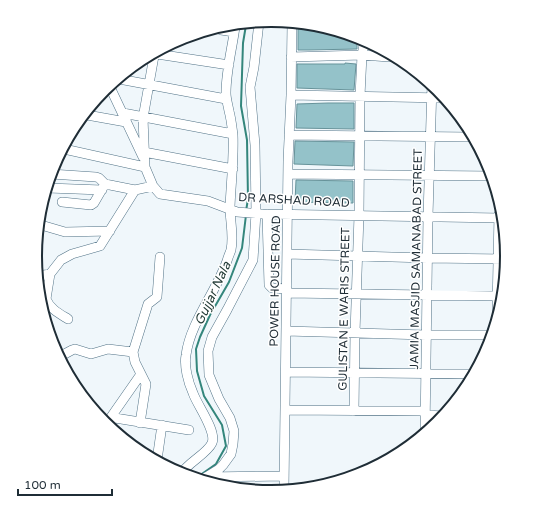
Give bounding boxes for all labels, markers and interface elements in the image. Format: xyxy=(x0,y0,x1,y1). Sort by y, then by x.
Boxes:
street label: JAMIA MASJID SAMANABAD STREET xyxy=(407,148,425,370)
street label: DR ARSHAD ROAD xyxy=(238,190,350,210)
street label: POWER HOUSE ROAD xyxy=(267,215,283,347)
street label: GULISTAN E WARIS STREET xyxy=(336,226,352,391)
water label: Gujjar Nala xyxy=(191,258,235,328)
scale bar xyxy=(18,471,112,497)
text: 100 m xyxy=(24,478,61,492)

